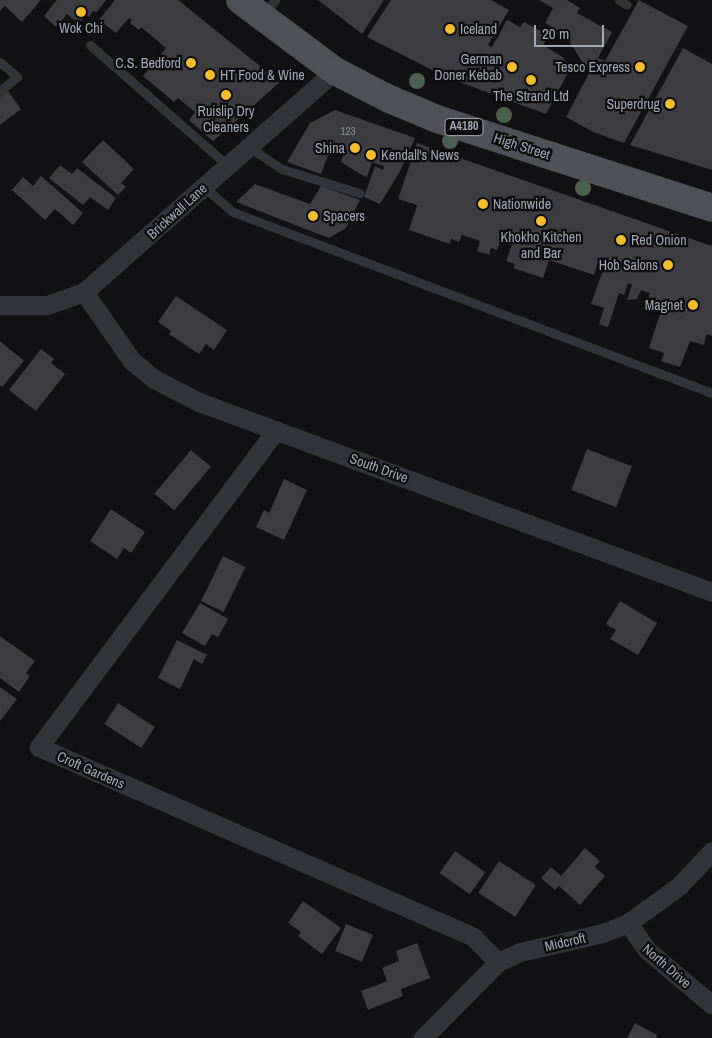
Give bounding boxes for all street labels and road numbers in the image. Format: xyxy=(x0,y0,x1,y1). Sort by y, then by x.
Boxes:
road number: A4180 xyxy=(444,118,484,136)
street label: High Street xyxy=(492,129,552,163)
street label: Brickwall Lane xyxy=(144,180,210,242)
street label: South Drive xyxy=(348,450,410,486)
street label: Croft Gardens xyxy=(55,748,127,792)
street label: Midcroft xyxy=(543,929,587,955)
street label: North Drive xyxy=(639,940,695,992)

